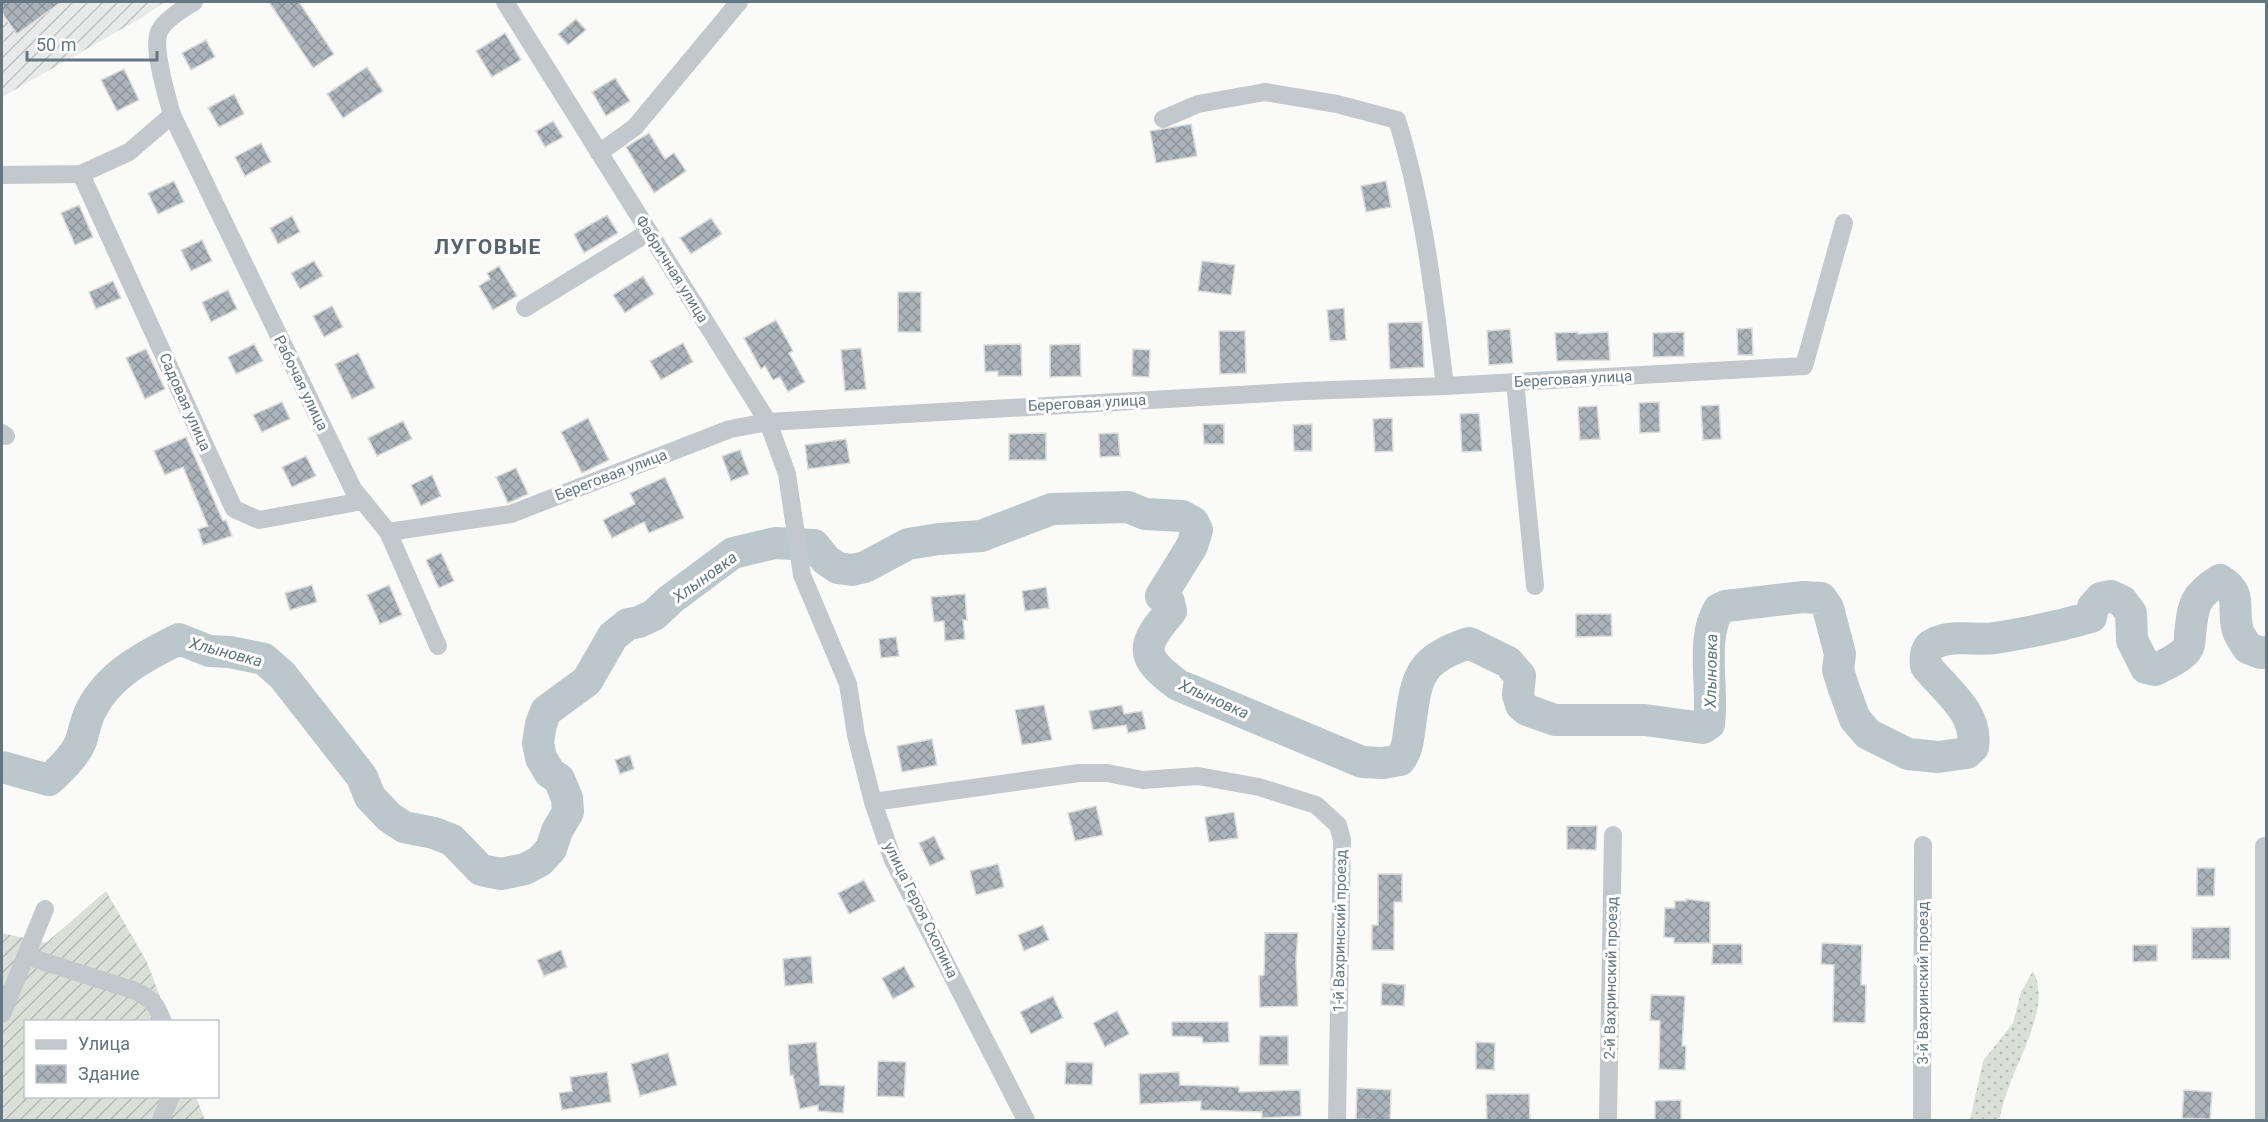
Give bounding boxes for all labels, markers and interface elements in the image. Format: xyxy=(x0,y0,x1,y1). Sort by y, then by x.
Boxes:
scale bar xyxy=(27,24,158,62)
text: 50 m xyxy=(36,34,76,55)
street label: Фабричная улица xyxy=(632,212,712,326)
district label: ЛУГОВЫЕ xyxy=(434,235,542,259)
street label: Рабочая улица xyxy=(270,332,332,434)
street label: Садовая улица xyxy=(155,350,215,454)
street label: Береговая улица xyxy=(1513,367,1633,391)
street label: Береговая улица xyxy=(1027,391,1147,415)
street label: Береговая улица xyxy=(553,445,669,505)
water label: Хлыновка xyxy=(668,547,741,607)
water label: Хлыновка xyxy=(187,633,264,671)
water label: Хлыновка xyxy=(1701,634,1721,709)
water label: Хлыновка xyxy=(1175,675,1252,723)
street label: улица Героя Скопина xyxy=(880,839,962,981)
street label: 1-й Вахринский проезд xyxy=(1330,849,1350,1013)
street label: 2-й Вахринский проезд xyxy=(1601,896,1621,1060)
street label: 3-й Вахринский проезд xyxy=(1914,902,1932,1064)
legend xyxy=(24,1020,219,1098)
text: Улица xyxy=(78,1033,130,1054)
text: Здание xyxy=(78,1063,140,1084)

